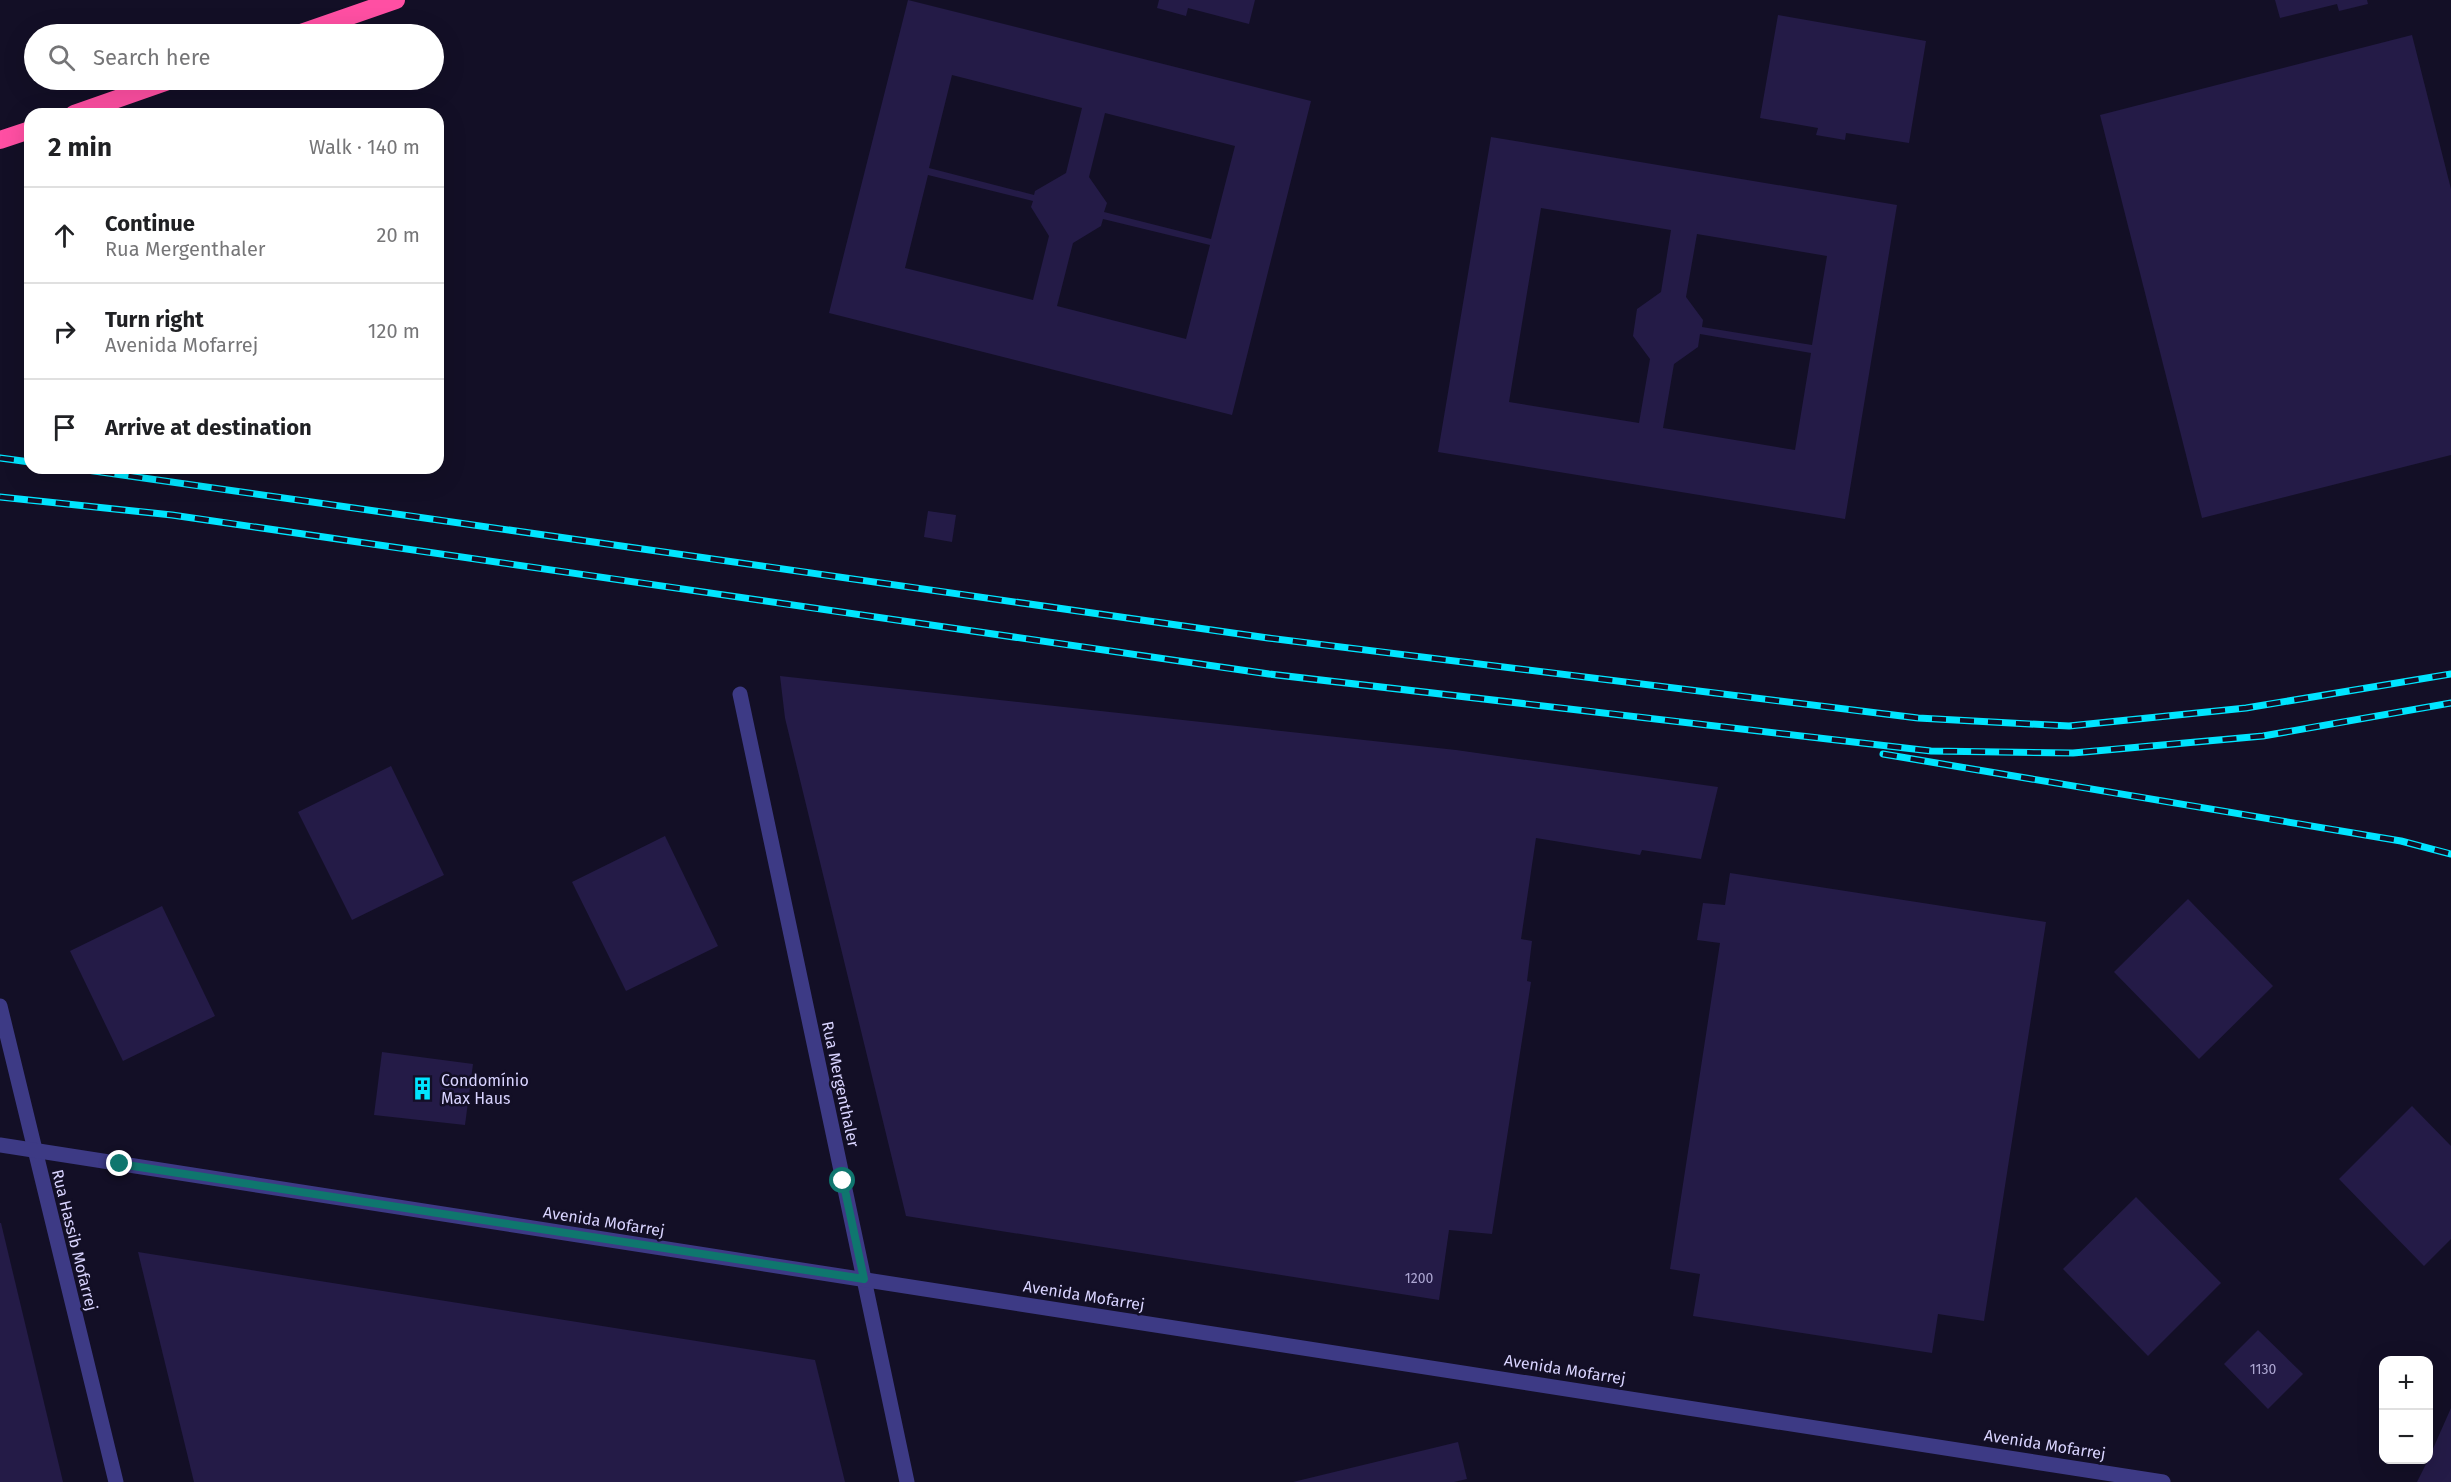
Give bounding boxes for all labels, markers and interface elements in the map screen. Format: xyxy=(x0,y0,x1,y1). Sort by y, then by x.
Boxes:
search box xyxy=(24,24,444,90)
icon: search xyxy=(45,41,78,74)
text: Search here xyxy=(93,44,211,71)
text: 2 min xyxy=(48,132,112,163)
text: Walk · 140 m xyxy=(309,135,420,159)
text: Continue xyxy=(105,210,195,237)
icon: ahead xyxy=(48,219,81,252)
text: 20 m xyxy=(377,223,420,247)
text: Rua Mergenthaler xyxy=(105,237,266,261)
text: Turn right xyxy=(105,306,204,333)
icon: right xyxy=(48,315,81,348)
text: 120 m xyxy=(368,319,420,343)
text: Avenida Mofarrej xyxy=(105,333,258,357)
icon: arrive xyxy=(48,411,81,444)
text: Arrive at destination xyxy=(105,414,312,441)
street label: Rua Mergenthaler xyxy=(818,1019,863,1150)
place label: Condomínio Max Haus xyxy=(441,1071,529,1108)
building icon: Condomínio Max Haus xyxy=(410,1076,436,1102)
route end xyxy=(106,1150,132,1176)
street label: Rua Hassib Mofarrej xyxy=(48,1167,101,1313)
route start xyxy=(829,1167,855,1193)
street label: Avenida Mofarrej xyxy=(542,1203,666,1240)
house number: 1200 xyxy=(1405,1270,1433,1287)
street label: Avenida Mofarrej xyxy=(1022,1277,1146,1314)
street label: Avenida Mofarrej xyxy=(1503,1351,1627,1388)
map controls xyxy=(2379,1356,2433,1464)
button: + xyxy=(2379,1356,2433,1410)
house number: 1130 xyxy=(2250,1361,2277,1378)
button: − xyxy=(2379,1410,2433,1464)
street label: Avenida Mofarrej xyxy=(1983,1426,2107,1463)

